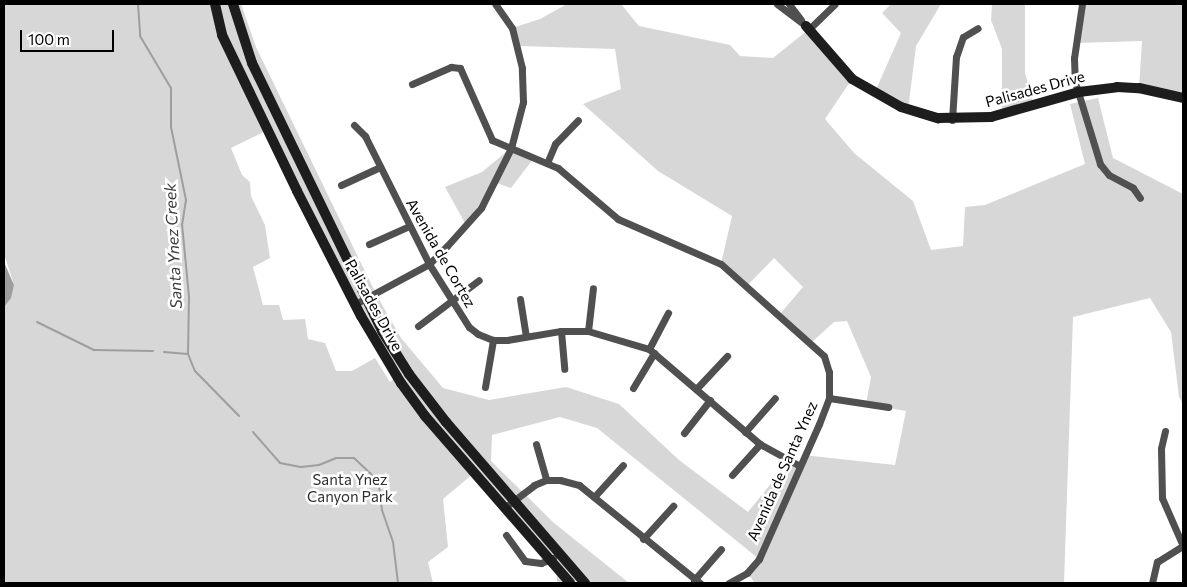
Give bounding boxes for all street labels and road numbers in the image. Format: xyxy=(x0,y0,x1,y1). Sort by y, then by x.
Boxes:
street label: Palisades Drive xyxy=(983,67,1087,111)
street label: Avenida de Cortez xyxy=(402,195,480,311)
street label: Palisades Drive xyxy=(341,256,407,354)
street label: Avenida de Santa Ynez xyxy=(743,398,821,544)

